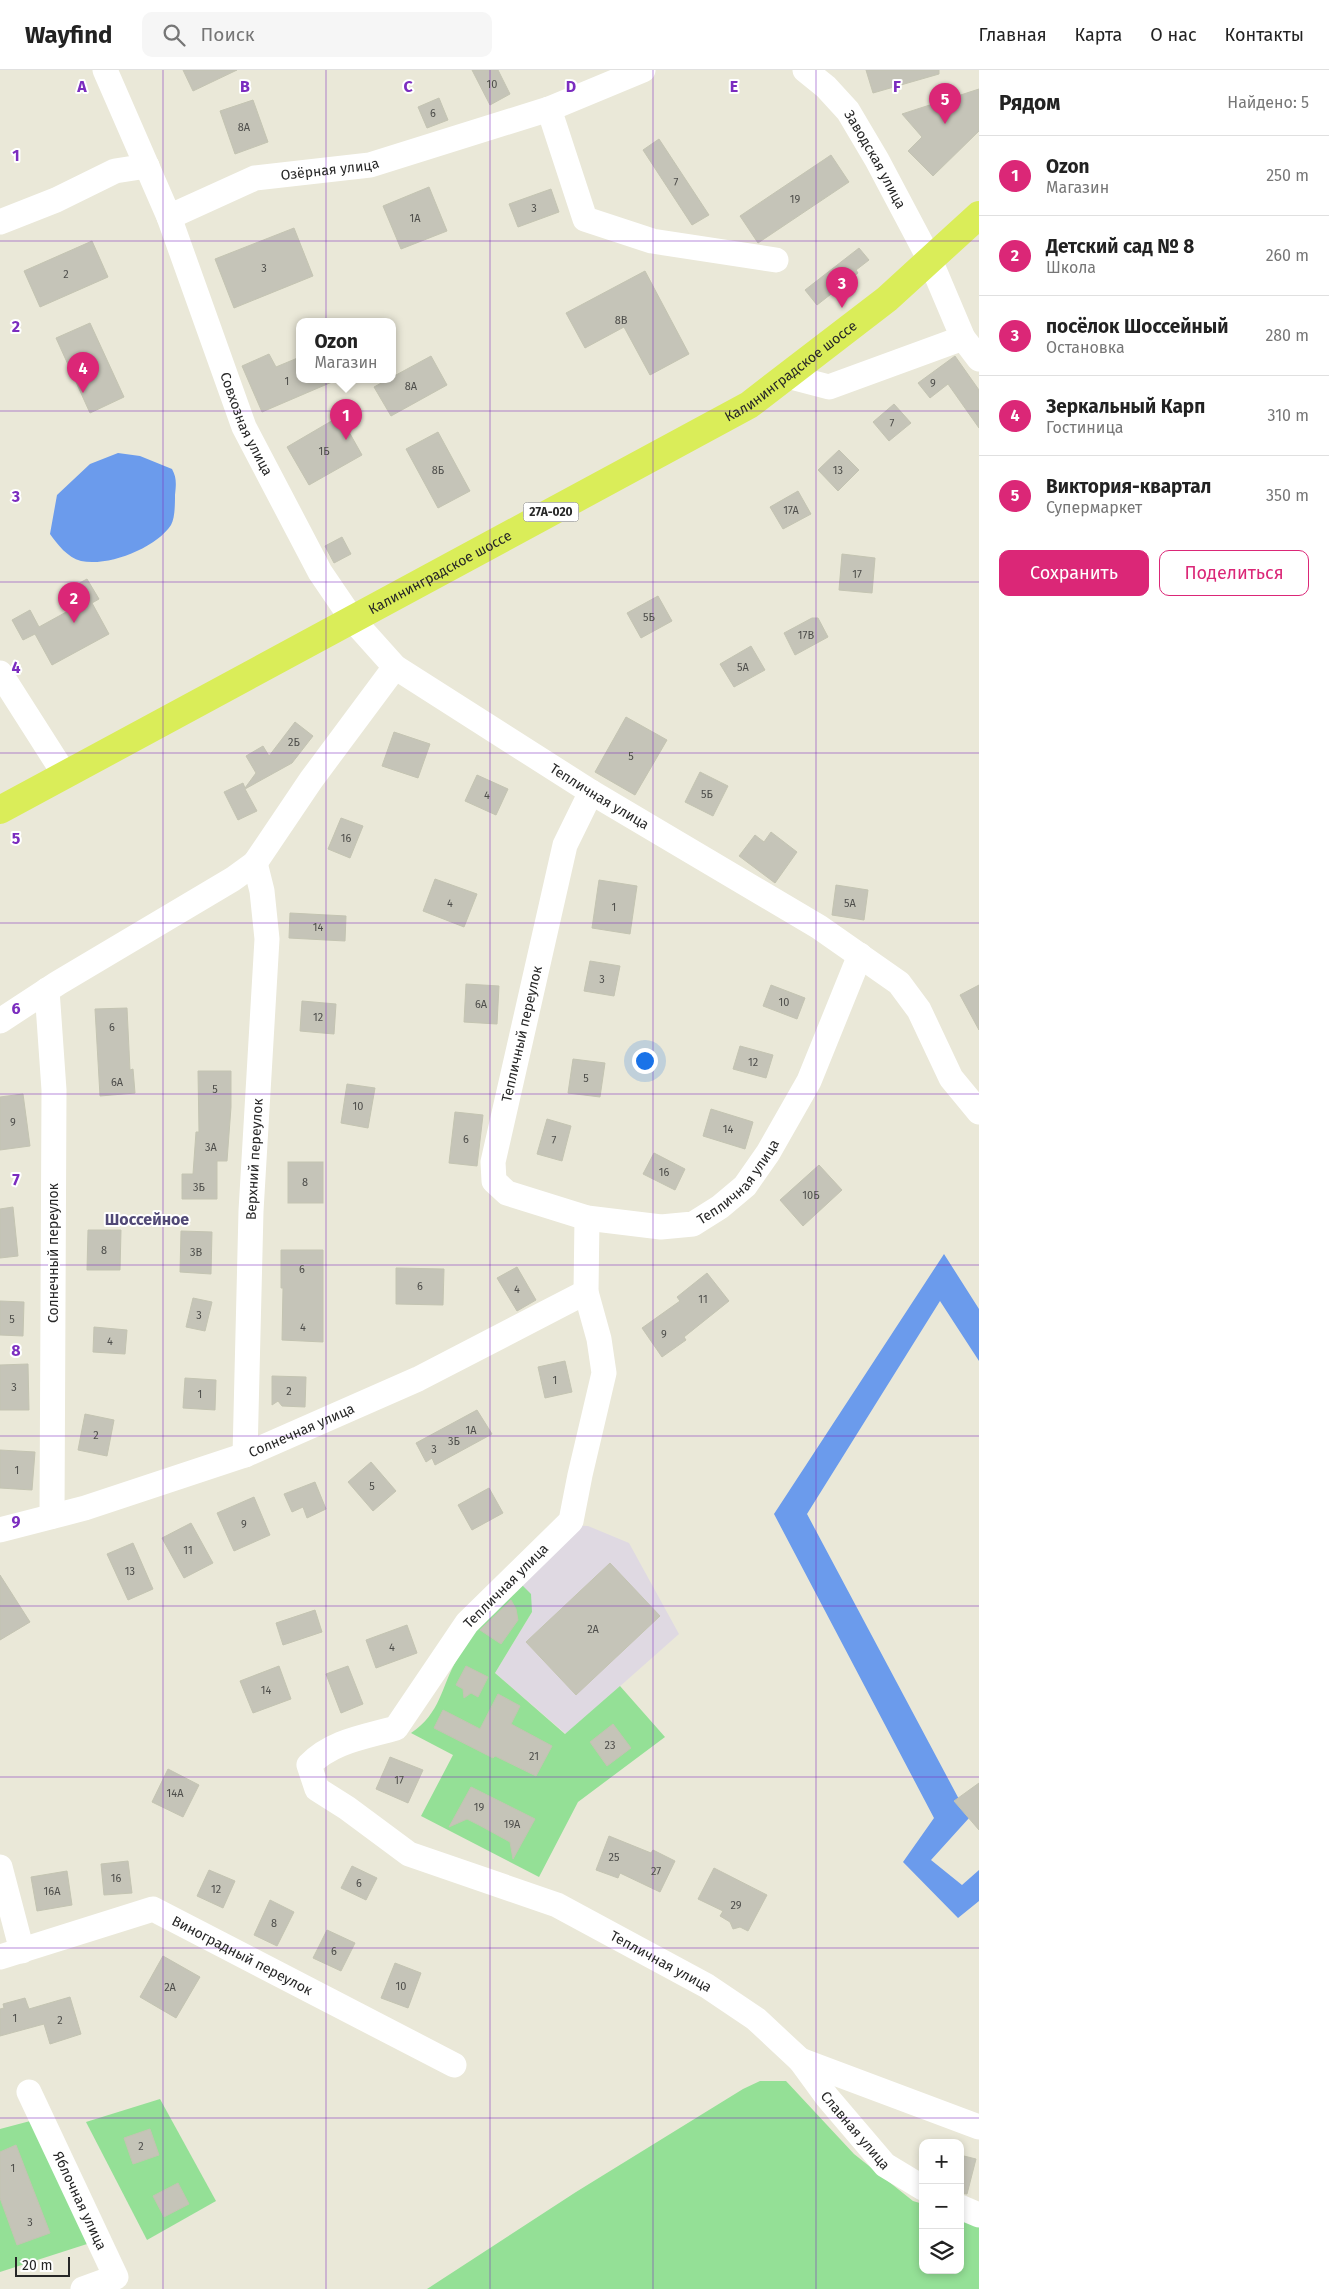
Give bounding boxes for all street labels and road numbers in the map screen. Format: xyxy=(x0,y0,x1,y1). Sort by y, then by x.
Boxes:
street label: Заводская улица xyxy=(841,107,910,211)
street label: Озёрная улица xyxy=(280,154,381,184)
street label: Калининградское шоссе xyxy=(722,317,860,425)
street label: Совхозная улица xyxy=(217,370,276,478)
road number: 27А-020 xyxy=(524,502,578,522)
street label: Калининградское шоссе xyxy=(365,527,514,618)
street label: Тепличная улица xyxy=(547,760,652,833)
street label: Тепличный переулок xyxy=(498,964,546,1104)
street label: Верхний переулок xyxy=(242,1097,266,1220)
street label: Тепличная улица xyxy=(694,1136,783,1228)
street label: Солнечный переулок xyxy=(45,1182,62,1323)
street label: Солнечная улица xyxy=(246,1400,357,1461)
street label: Тепличная улица xyxy=(460,1540,552,1632)
street label: Виноградный переулок xyxy=(169,1912,316,1999)
street label: Тепличная улица xyxy=(607,1927,715,1996)
street label: Славная улица xyxy=(817,2088,894,2173)
street label: Яблочная улица xyxy=(50,2149,111,2253)

